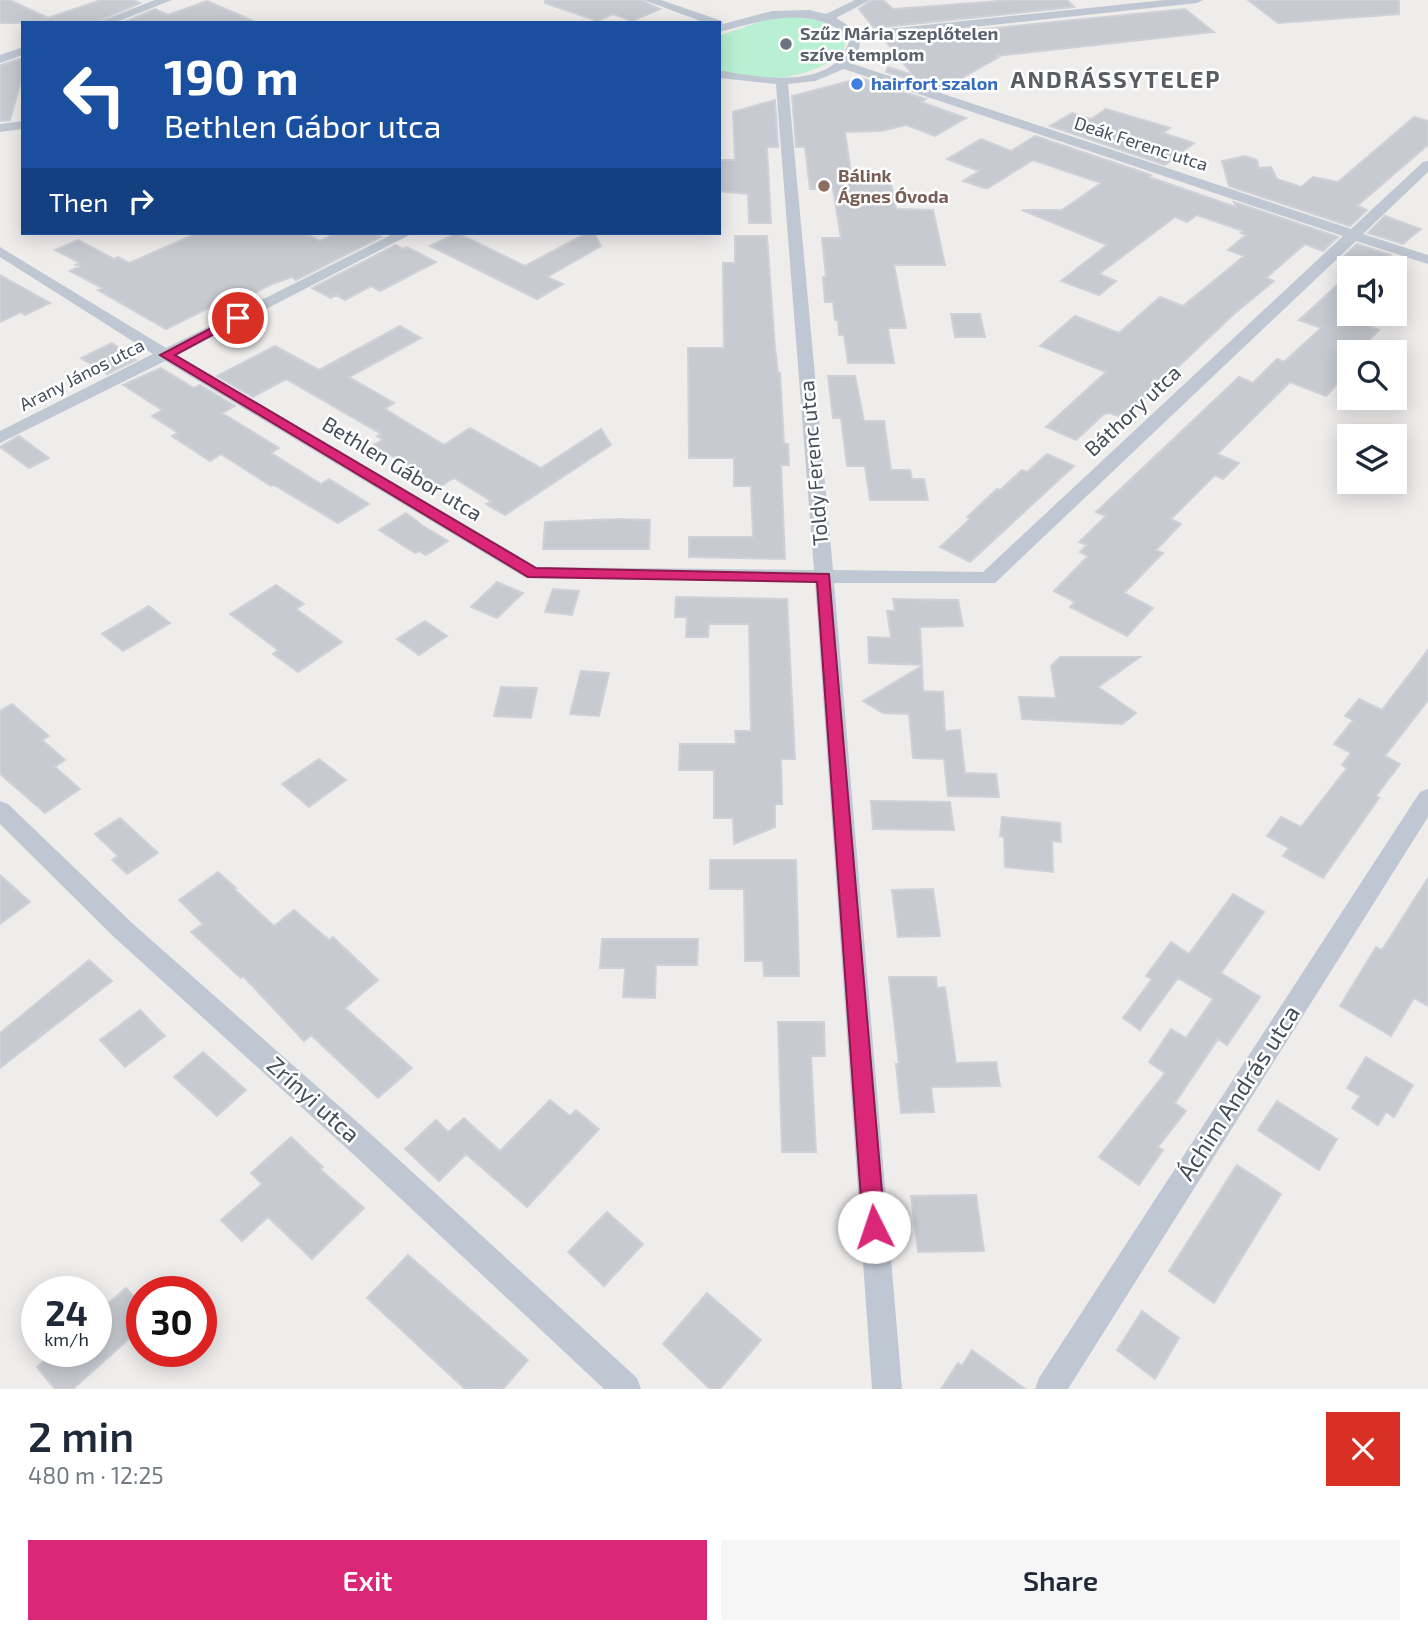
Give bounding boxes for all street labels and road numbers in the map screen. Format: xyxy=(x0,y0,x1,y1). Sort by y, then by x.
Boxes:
street label: Deák Ferenc utca xyxy=(1072,111,1211,175)
street label: Arany János utca xyxy=(15,333,148,415)
street label: Báthory utca xyxy=(1079,359,1185,461)
street label: Toldy Ferenc utca xyxy=(793,379,832,547)
street label: Bethlen Gábor utca xyxy=(318,410,487,525)
street label: Áchim András utca xyxy=(1170,999,1305,1185)
street label: Zrínyi utca xyxy=(262,1050,366,1148)

